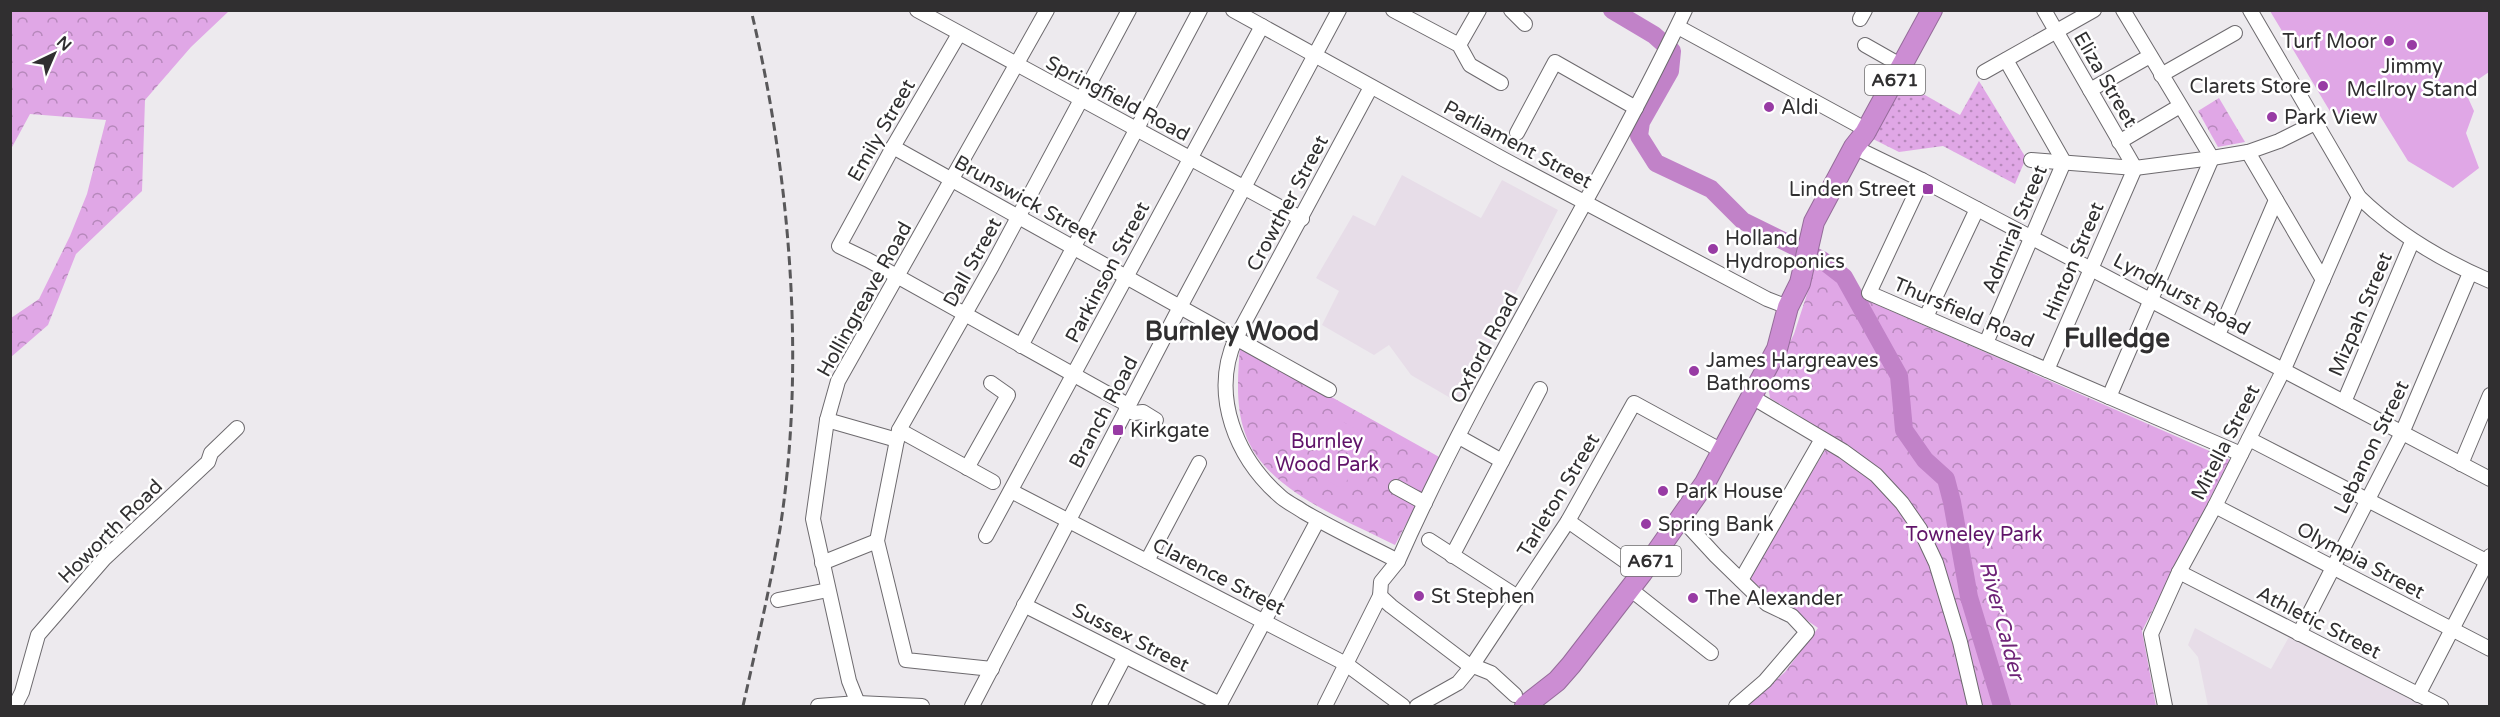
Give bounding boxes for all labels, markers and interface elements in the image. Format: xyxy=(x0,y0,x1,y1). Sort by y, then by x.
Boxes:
north arrow xyxy=(24,24,84,84)
street label: Eliza Street xyxy=(2068,27,2142,132)
place label: Turf Moor xyxy=(2282,30,2377,54)
text: N xyxy=(52,32,75,56)
marker: Turf Moor xyxy=(2382,34,2396,48)
marker: Jimmy McIlroy Stand xyxy=(2405,38,2419,52)
street label: Springfield Road xyxy=(1042,51,1194,147)
place label: Jimmy McIlroy Stand xyxy=(2346,55,2478,102)
road number: A671 xyxy=(1865,65,1925,95)
street label: Emily Street xyxy=(843,75,921,186)
place label: Clarets Store xyxy=(2190,75,2311,99)
marker: Clarets Store xyxy=(2316,79,2330,93)
street label: Parliament Street xyxy=(1439,96,1596,194)
place label: Aldi xyxy=(1781,96,1818,120)
marker: Aldi xyxy=(1762,100,1776,114)
place label: Park View xyxy=(2284,106,2378,130)
marker: Park View xyxy=(2265,110,2279,124)
street label: Crowther Street xyxy=(1242,131,1334,276)
street label: Brunswick Street xyxy=(950,151,1102,249)
street label: Admiral Street xyxy=(1977,161,2053,297)
place label: Linden Street xyxy=(1789,178,1916,202)
marker: Linden Street xyxy=(1921,182,1935,196)
street label: Parkinson Street xyxy=(1061,198,1155,347)
street label: Hinton Street xyxy=(2038,198,2110,324)
street label: Dall Street xyxy=(939,213,1007,311)
street label: Hollingreave Road xyxy=(812,218,917,381)
place label: Holland Hydroponics xyxy=(1725,227,1845,274)
marker: Holland Hydroponics xyxy=(1706,242,1720,256)
street label: Mizpah Street xyxy=(2324,248,2398,380)
street label: Lyndhurst Road xyxy=(2109,249,2254,341)
street label: Thursfield Road xyxy=(1890,272,2038,353)
street label: Oxford Road xyxy=(1446,289,1524,408)
district label: Burnley Wood xyxy=(1145,316,1319,347)
district label: Fulledge xyxy=(2064,323,2170,354)
place label: James Hargreaves Bathrooms xyxy=(1706,349,1878,396)
street label: Branch Road xyxy=(1064,352,1143,472)
marker: James Hargreaves Bathrooms xyxy=(1687,364,1701,378)
street label: Lebanon Street xyxy=(2329,376,2415,518)
street label: Mitella Street xyxy=(2186,380,2265,504)
place label: Kirkgate xyxy=(1130,419,1209,443)
marker: Kirkgate xyxy=(1111,423,1125,437)
street label: Tarleton Street xyxy=(1513,429,1605,562)
park label: Burnley Wood Park xyxy=(1275,430,1379,477)
street label: Howorth Road xyxy=(54,475,168,589)
place label: Park House xyxy=(1675,480,1783,504)
marker: Park House xyxy=(1656,484,1670,498)
place label: Spring Bank xyxy=(1658,513,1774,537)
marker: Spring Bank xyxy=(1639,517,1653,531)
street label: Olympia Street xyxy=(2292,517,2429,605)
park label: Towneley Park xyxy=(1905,523,2043,547)
street label: Clarence Street xyxy=(1148,533,1289,621)
road number: A671 xyxy=(1621,546,1681,576)
water label: River Calder xyxy=(1974,558,2030,685)
street label: Athletic Street xyxy=(2252,581,2385,665)
place label: St Stephen xyxy=(1431,585,1535,609)
place label: The Alexander xyxy=(1705,587,1843,611)
marker: St Stephen xyxy=(1412,589,1426,603)
marker: The Alexander xyxy=(1686,591,1700,605)
street label: Sussex Street xyxy=(1068,598,1193,678)

